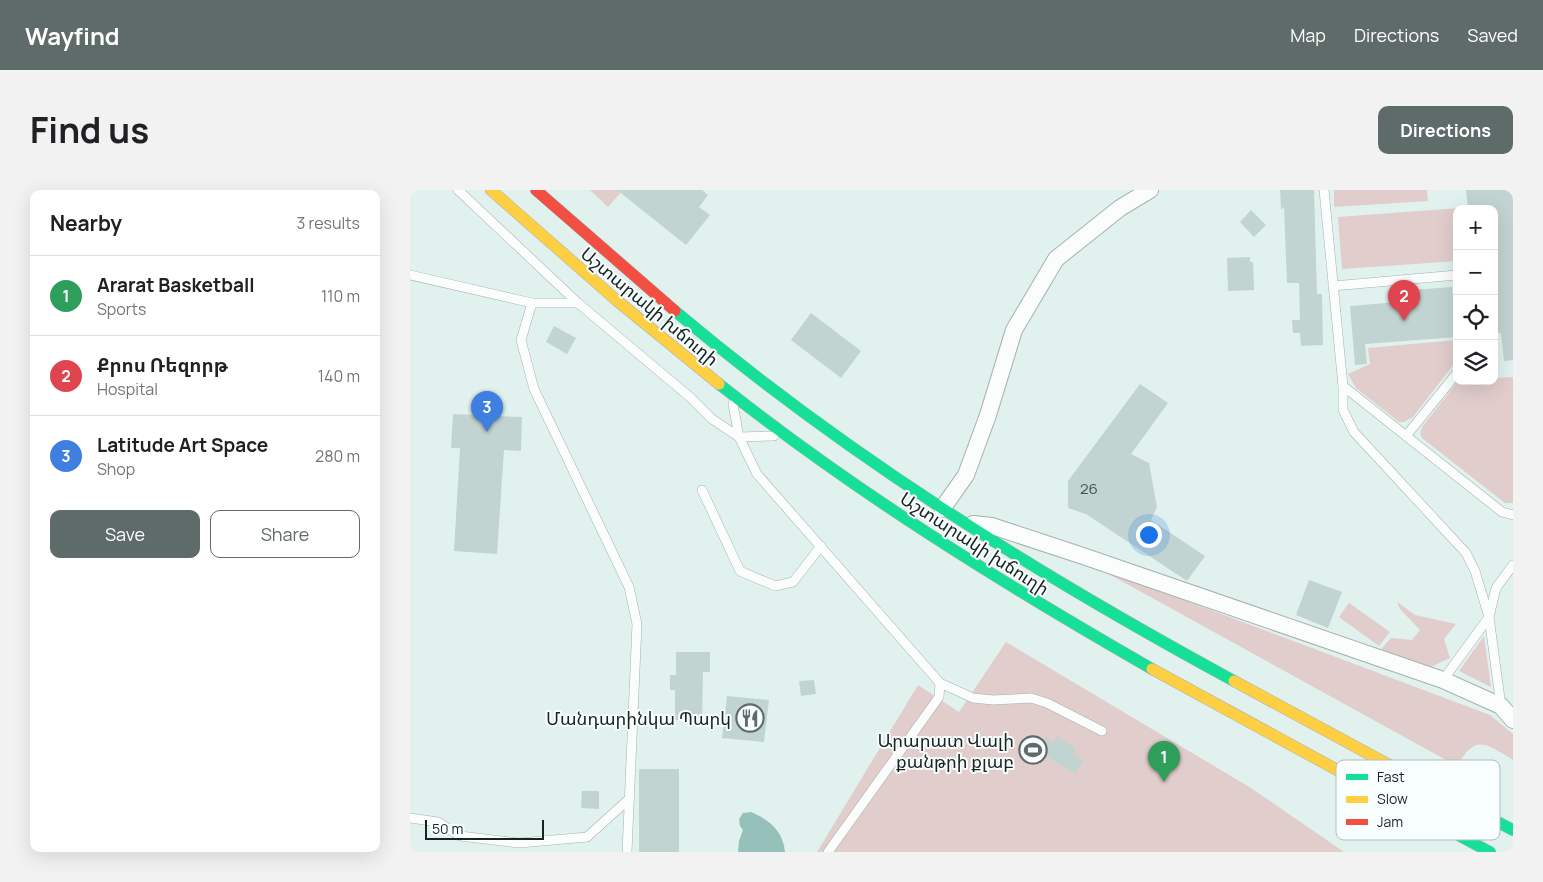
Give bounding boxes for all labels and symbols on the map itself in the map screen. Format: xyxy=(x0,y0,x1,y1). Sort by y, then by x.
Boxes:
street label: Աշտարակի խճուղի xyxy=(576,241,724,371)
pin: 2 xyxy=(1388,280,1420,321)
pin: 3 xyxy=(471,391,503,432)
house number: 26 xyxy=(1080,478,1098,499)
street label: Աշտարակի խճուղի xyxy=(896,486,1054,600)
your location xyxy=(1136,522,1162,548)
restaurant icon: Մանդարինկա Պարկ xyxy=(735,703,765,733)
place label: Մանդարինկա Պարկ xyxy=(546,706,731,730)
place label: Արարատ Վալի քանթրի քլաբ xyxy=(877,728,1014,773)
sports icon: Արարատ Վալի քանթրի քլաբ xyxy=(1018,735,1048,765)
pin: 1 xyxy=(1148,741,1180,782)
legend xyxy=(1336,760,1500,840)
text: Fast xyxy=(1377,767,1405,786)
text: Slow xyxy=(1377,789,1408,808)
text: Jam xyxy=(1377,812,1403,831)
scale bar xyxy=(425,817,544,840)

